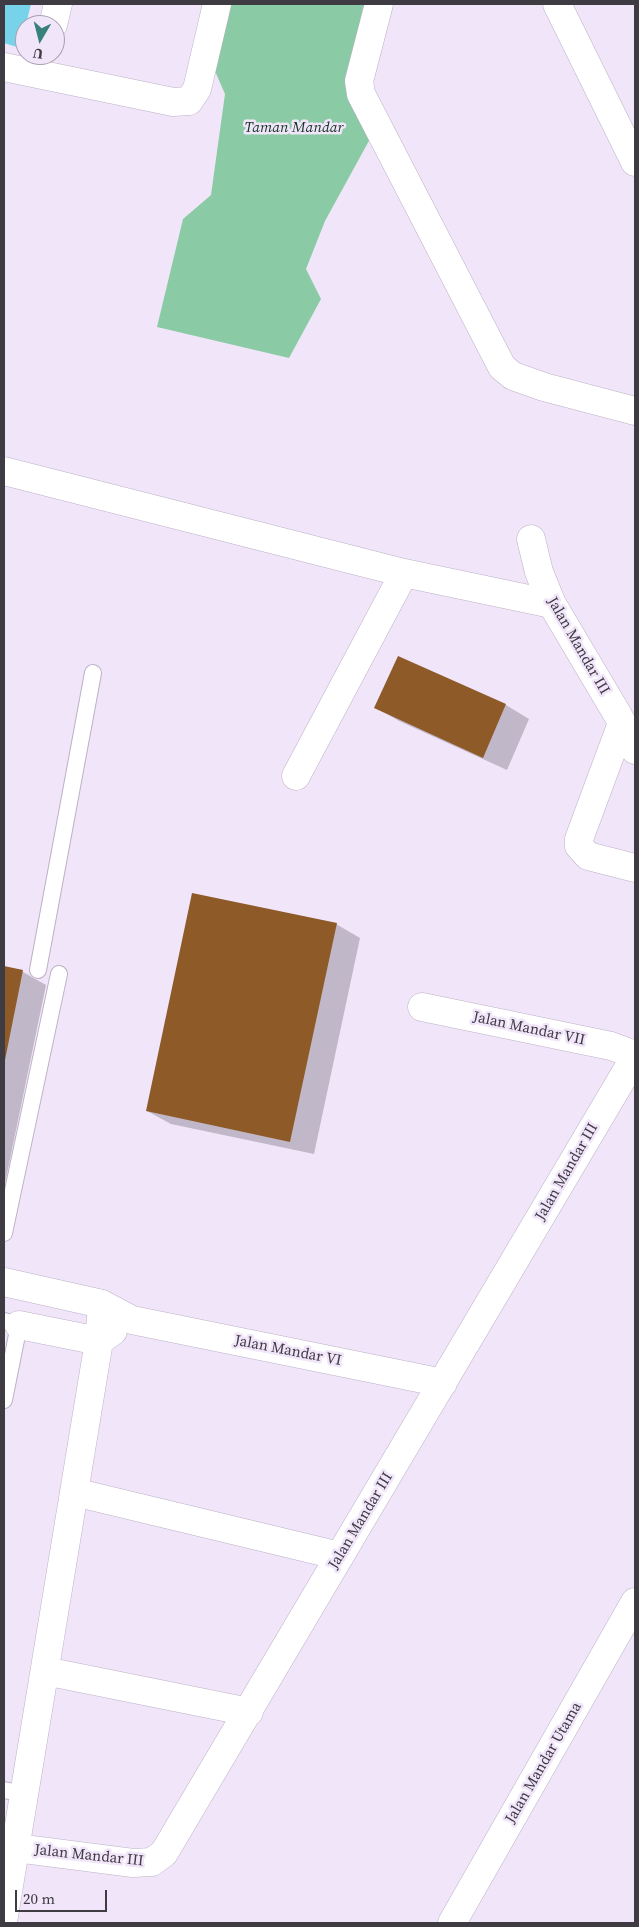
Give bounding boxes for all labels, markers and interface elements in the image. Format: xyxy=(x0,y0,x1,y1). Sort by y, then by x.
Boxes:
north arrow xyxy=(15,15,65,65)
text: U xyxy=(32,43,45,64)
park label: Taman Mandar xyxy=(244,119,344,137)
street label: Jalan Mandar III xyxy=(543,594,613,698)
street label: Jalan Mandar VII xyxy=(471,1008,587,1050)
street label: Jalan Mandar III xyxy=(532,1120,602,1224)
street label: Jalan Mandar VI xyxy=(233,1332,343,1370)
street label: Jalan Mandar III xyxy=(325,1469,397,1573)
street label: Jalan Mandar Utama xyxy=(502,1699,586,1827)
street label: Jalan Mandar III xyxy=(34,1841,144,1871)
scale bar xyxy=(18,1880,110,1912)
text: 20 m xyxy=(23,1888,55,1909)

